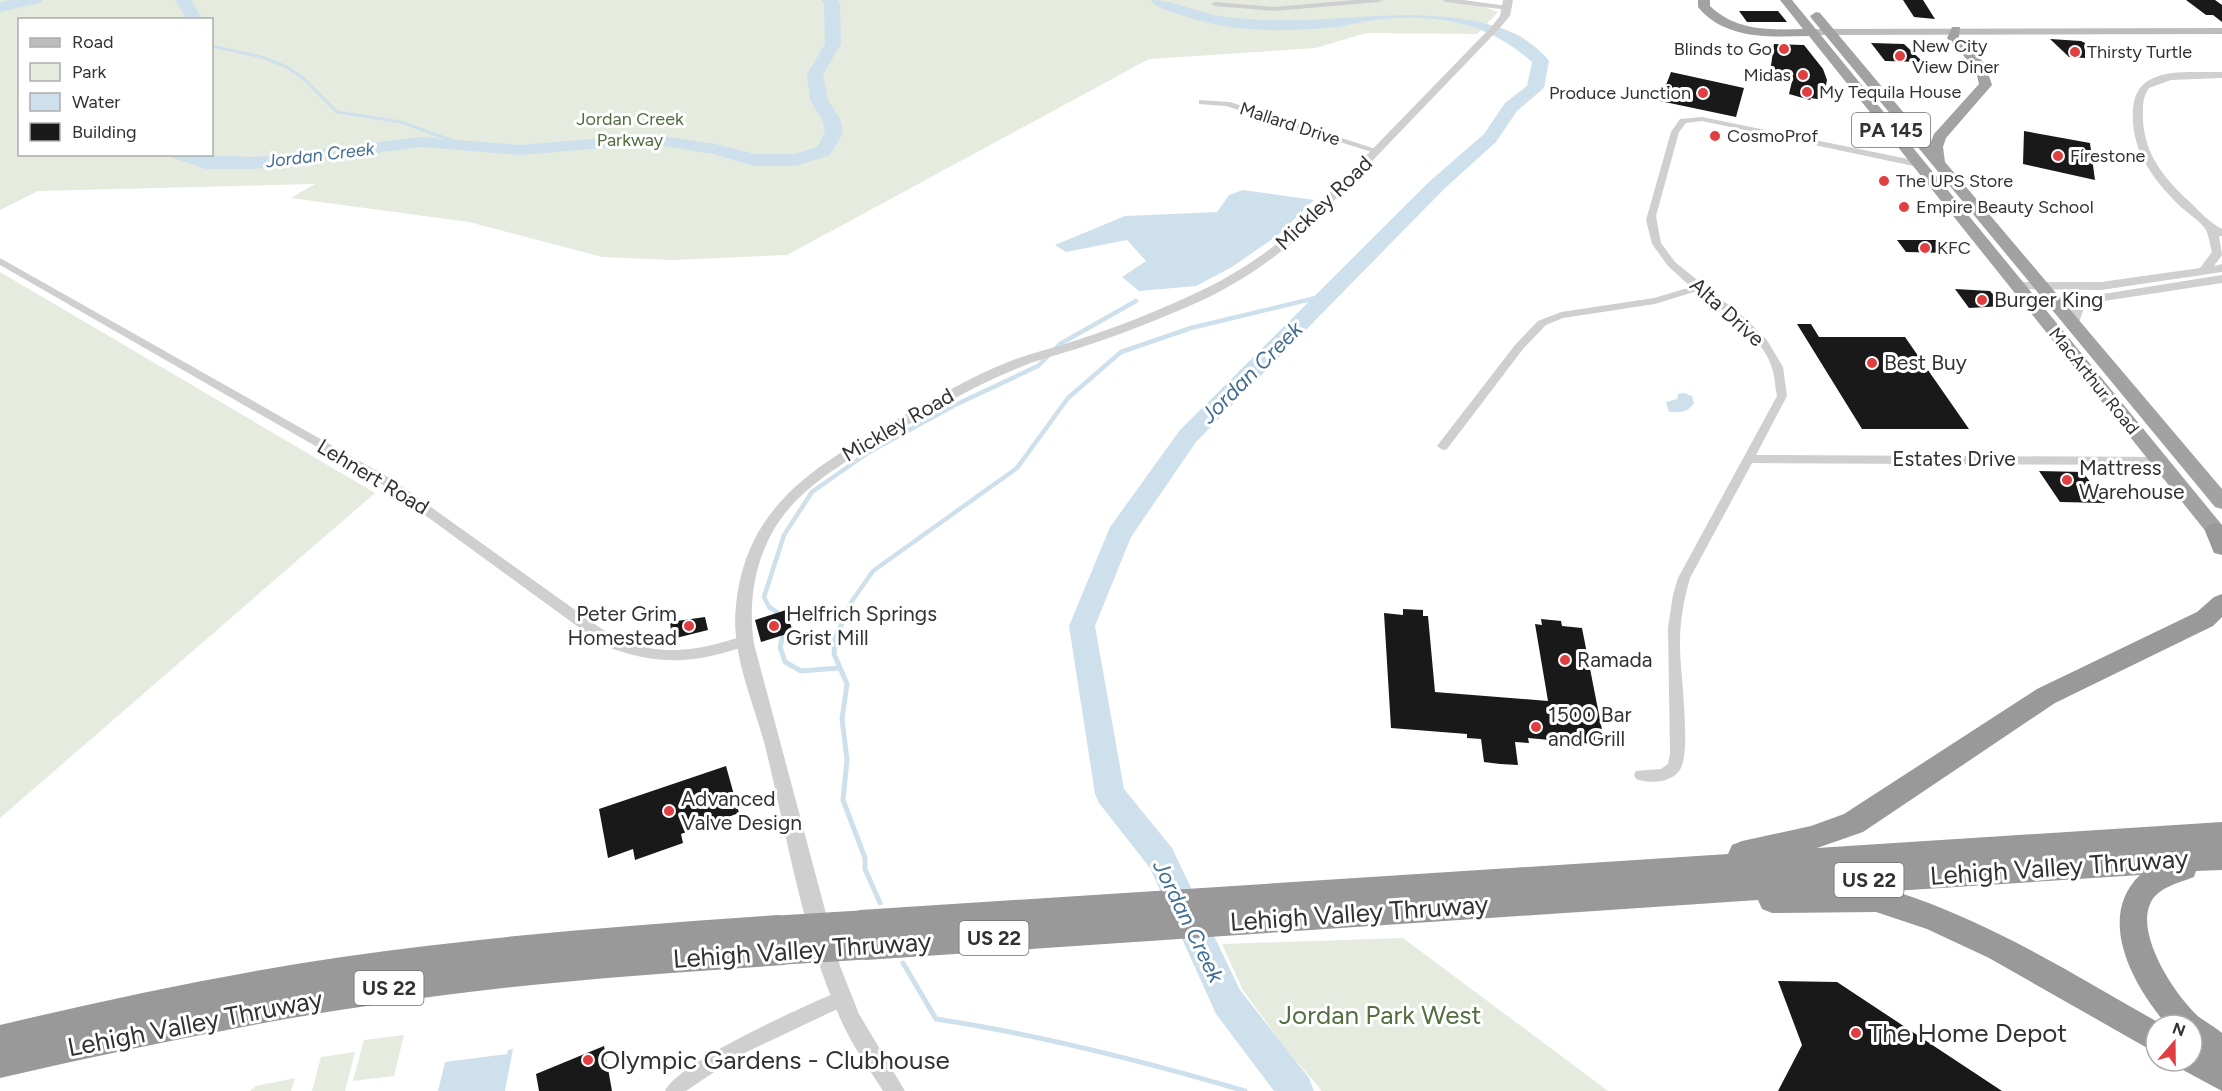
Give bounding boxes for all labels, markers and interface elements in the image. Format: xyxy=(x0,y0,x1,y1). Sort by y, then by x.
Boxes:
legend xyxy=(18,18,213,156)
text: Road xyxy=(72,31,113,53)
place label: New City View Diner xyxy=(1912,35,1999,78)
place label: Blinds to Go xyxy=(1674,38,1772,60)
place label: Thirsty Turtle xyxy=(2087,41,2192,63)
marker: Blinds to Go xyxy=(1777,42,1791,56)
marker: Thirsty Turtle xyxy=(2068,45,2082,59)
marker: New City View Diner xyxy=(1893,49,1907,63)
text: Park xyxy=(72,61,107,83)
place label: Midas xyxy=(1743,64,1791,86)
marker: Midas xyxy=(1796,68,1810,82)
place label: My Tequila House xyxy=(1819,81,1961,103)
place label: Produce Junction xyxy=(1549,82,1691,104)
marker: My Tequila House xyxy=(1800,85,1814,99)
marker: Produce Junction xyxy=(1696,86,1710,100)
text: Water xyxy=(72,91,120,113)
street label: Mallard Drive xyxy=(1237,97,1343,151)
park label: Jordan Creek Parkway xyxy=(576,108,684,151)
road number: PA 145 xyxy=(1852,113,1930,147)
text: Building xyxy=(72,121,137,143)
place label: CosmoProf xyxy=(1727,125,1818,147)
marker: CosmoProf xyxy=(1708,129,1722,143)
water label: Jordan Creek xyxy=(264,137,377,173)
place label: Firestone xyxy=(2070,145,2145,167)
marker: Firestone xyxy=(2051,149,2065,163)
street label: Mickley Road xyxy=(1270,150,1377,255)
place label: The UPS Store xyxy=(1896,170,2013,192)
marker: The UPS Store xyxy=(1877,174,1891,188)
place label: Empire Beauty School xyxy=(1916,196,2094,218)
marker: Empire Beauty School xyxy=(1897,200,1911,214)
place label: KFC xyxy=(1937,237,1971,259)
marker: KFC xyxy=(1918,241,1932,255)
street label: Alta Drive xyxy=(1685,272,1770,351)
place label: Burger King xyxy=(1994,287,2103,312)
marker: Burger King xyxy=(1975,293,1989,307)
water label: Jordan Creek xyxy=(1194,315,1309,430)
street label: MacArthur Road xyxy=(2044,323,2144,439)
place label: Best Buy xyxy=(1884,350,1967,375)
marker: Best Buy xyxy=(1865,356,1879,370)
street label: Mickley Road xyxy=(838,383,958,467)
street label: Lehnert Road xyxy=(313,433,434,520)
street label: Estates Drive xyxy=(1892,446,2016,471)
place label: Mattress Warehouse xyxy=(2079,455,2184,504)
marker: Mattress Warehouse xyxy=(2060,473,2074,487)
place label: Peter Grim Homestead xyxy=(568,601,677,650)
place label: Helfrich Springs Grist Mill xyxy=(786,601,937,650)
marker: Peter Grim Homestead xyxy=(682,619,696,633)
marker: Helfrich Springs Grist Mill xyxy=(767,619,781,633)
place label: Ramada xyxy=(1577,647,1652,672)
marker: Ramada xyxy=(1558,653,1572,667)
place label: 1500 Bar and Grill xyxy=(1548,702,1632,751)
marker: 1500 Bar and Grill xyxy=(1529,720,1543,734)
place label: Advanced Valve Design xyxy=(681,786,802,835)
marker: Advanced Valve Design xyxy=(662,804,676,818)
street label: Lehigh Valley Thruway xyxy=(1929,842,2190,892)
water label: Jordan Creek xyxy=(1147,855,1230,988)
road number: US 22 xyxy=(1834,863,1904,897)
street label: Lehigh Valley Thruway xyxy=(1229,888,1490,938)
road number: US 22 xyxy=(960,921,1028,955)
street label: Lehigh Valley Thruway xyxy=(672,925,933,975)
road number: US 22 xyxy=(354,971,424,1005)
street label: Lehigh Valley Thruway xyxy=(65,983,326,1063)
park label: Jordan Park West xyxy=(1279,999,1481,1031)
north arrow xyxy=(2144,1013,2204,1073)
place label: The Home Depot xyxy=(1868,1017,2067,1049)
text: N xyxy=(2170,1018,2188,1040)
marker: The Home Depot xyxy=(1849,1026,1863,1040)
place label: Olympic Gardens - Clubhouse xyxy=(600,1044,950,1076)
marker: Olympic Gardens - Clubhouse xyxy=(581,1053,595,1067)

